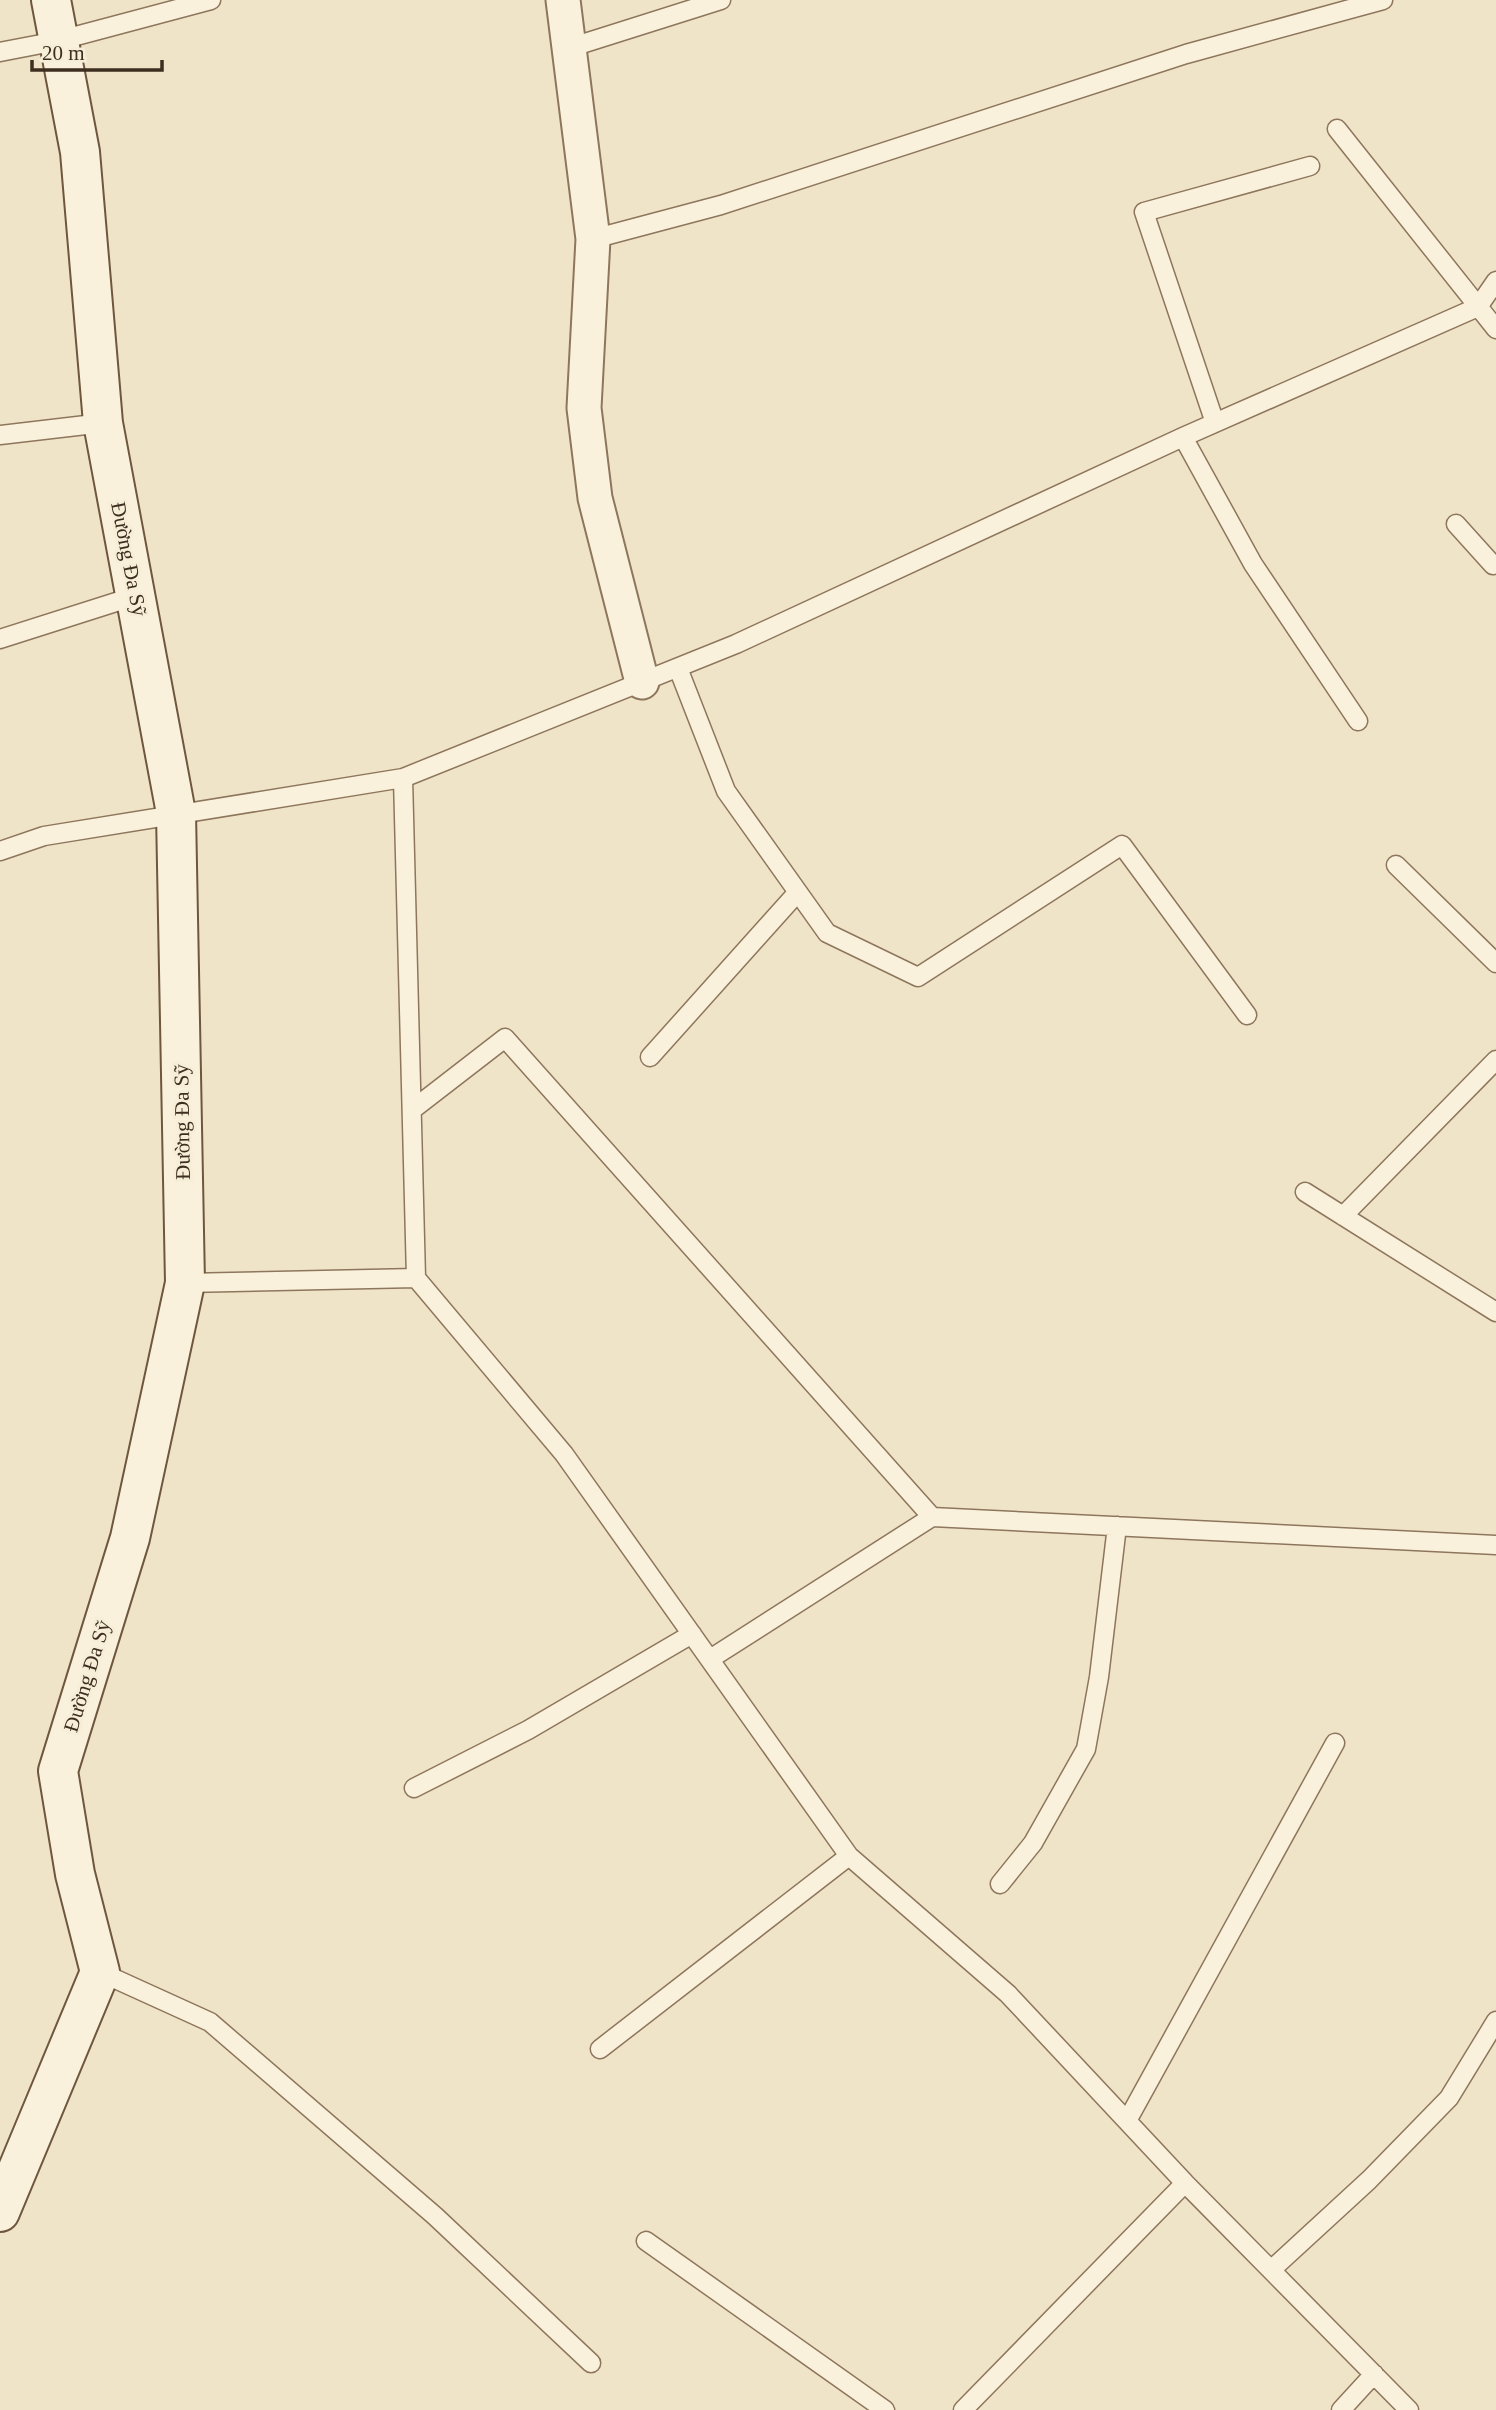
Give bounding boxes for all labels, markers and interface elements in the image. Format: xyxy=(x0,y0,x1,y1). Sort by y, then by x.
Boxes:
scale bar xyxy=(32,28,161,72)
text: 20 m xyxy=(42,41,85,65)
street label: Đường Đa Sỹ xyxy=(106,500,152,619)
street label: Đường Đa Sỹ xyxy=(169,1063,195,1180)
street label: Đường Đa Sỹ xyxy=(59,1617,116,1735)

